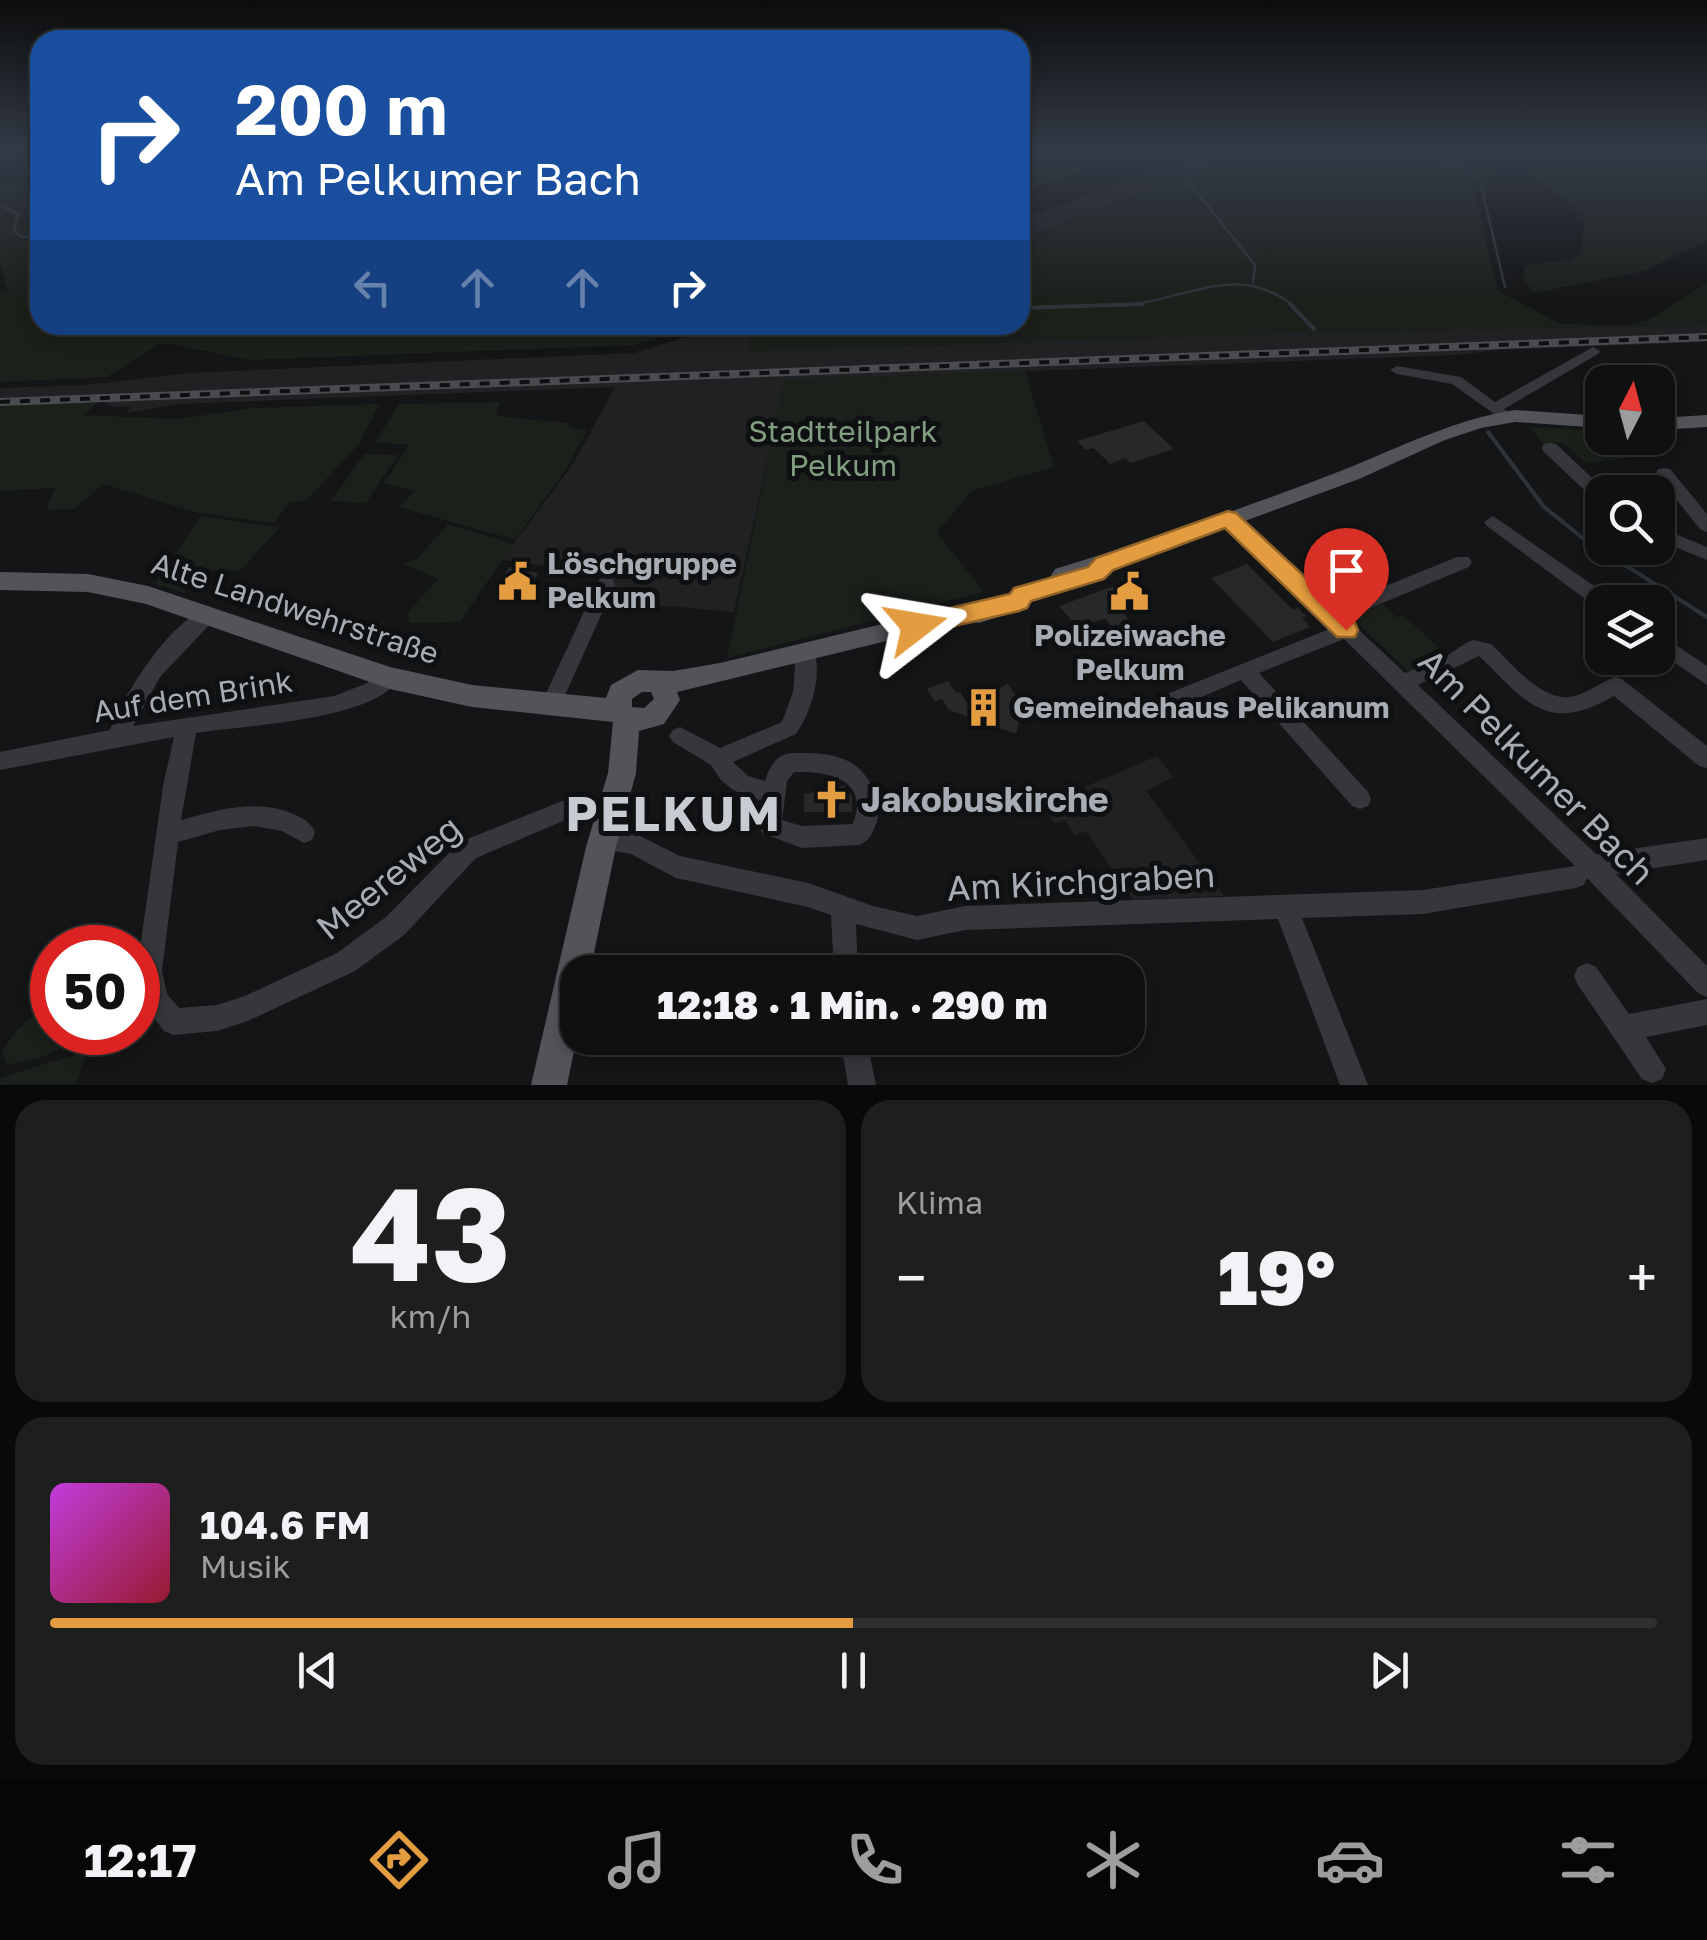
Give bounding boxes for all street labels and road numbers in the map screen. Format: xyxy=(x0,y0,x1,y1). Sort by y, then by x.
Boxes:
street label: Alte Landwehrstraße xyxy=(147,545,443,671)
street label: Am Pelkumer Bach xyxy=(1410,640,1663,893)
street label: Auf dem Brink xyxy=(91,662,295,730)
street label: Meereweg xyxy=(308,806,469,948)
street label: Am Kirchgraben xyxy=(946,853,1216,909)

